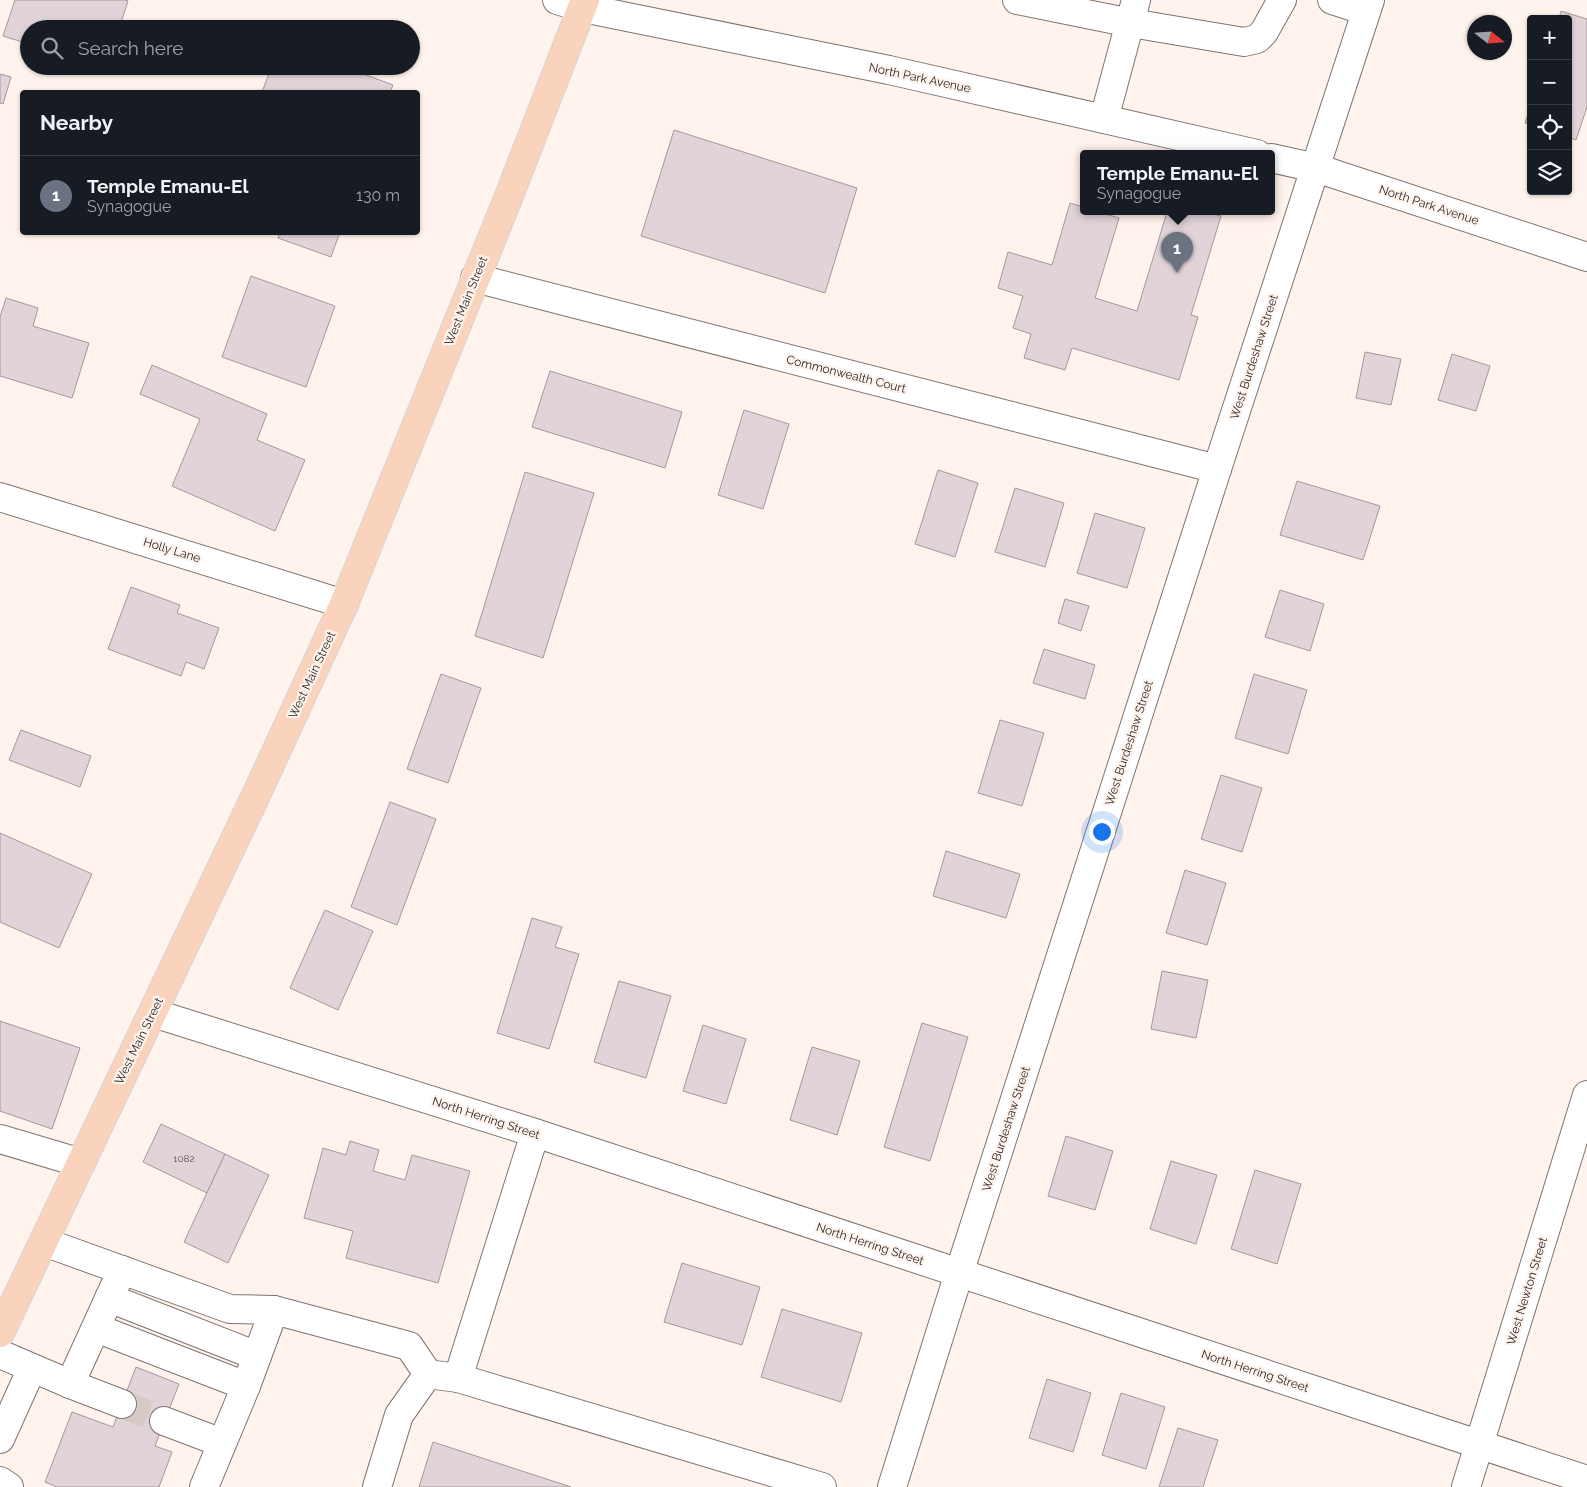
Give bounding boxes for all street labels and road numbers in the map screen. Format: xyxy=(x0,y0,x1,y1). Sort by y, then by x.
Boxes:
street label: North Park Avenue xyxy=(868,60,972,96)
street label: North Park Avenue xyxy=(1377,182,1481,228)
street label: West Main Street xyxy=(442,255,490,347)
street label: West Burdeshaw Street xyxy=(1227,293,1281,421)
street label: Commonwealth Court xyxy=(785,352,907,396)
street label: Holly Lane xyxy=(142,535,202,565)
street label: West Main Street xyxy=(286,629,338,721)
street label: West Burdeshaw Street xyxy=(1102,679,1156,807)
street label: West Main Street xyxy=(112,995,166,1087)
street label: West Burdeshaw Street xyxy=(979,1065,1033,1193)
street label: North Herring Street xyxy=(430,1094,542,1142)
street label: North Herring Street xyxy=(814,1220,926,1268)
street label: West Newton Street xyxy=(1504,1235,1550,1347)
street label: North Herring Street xyxy=(1199,1347,1311,1395)

